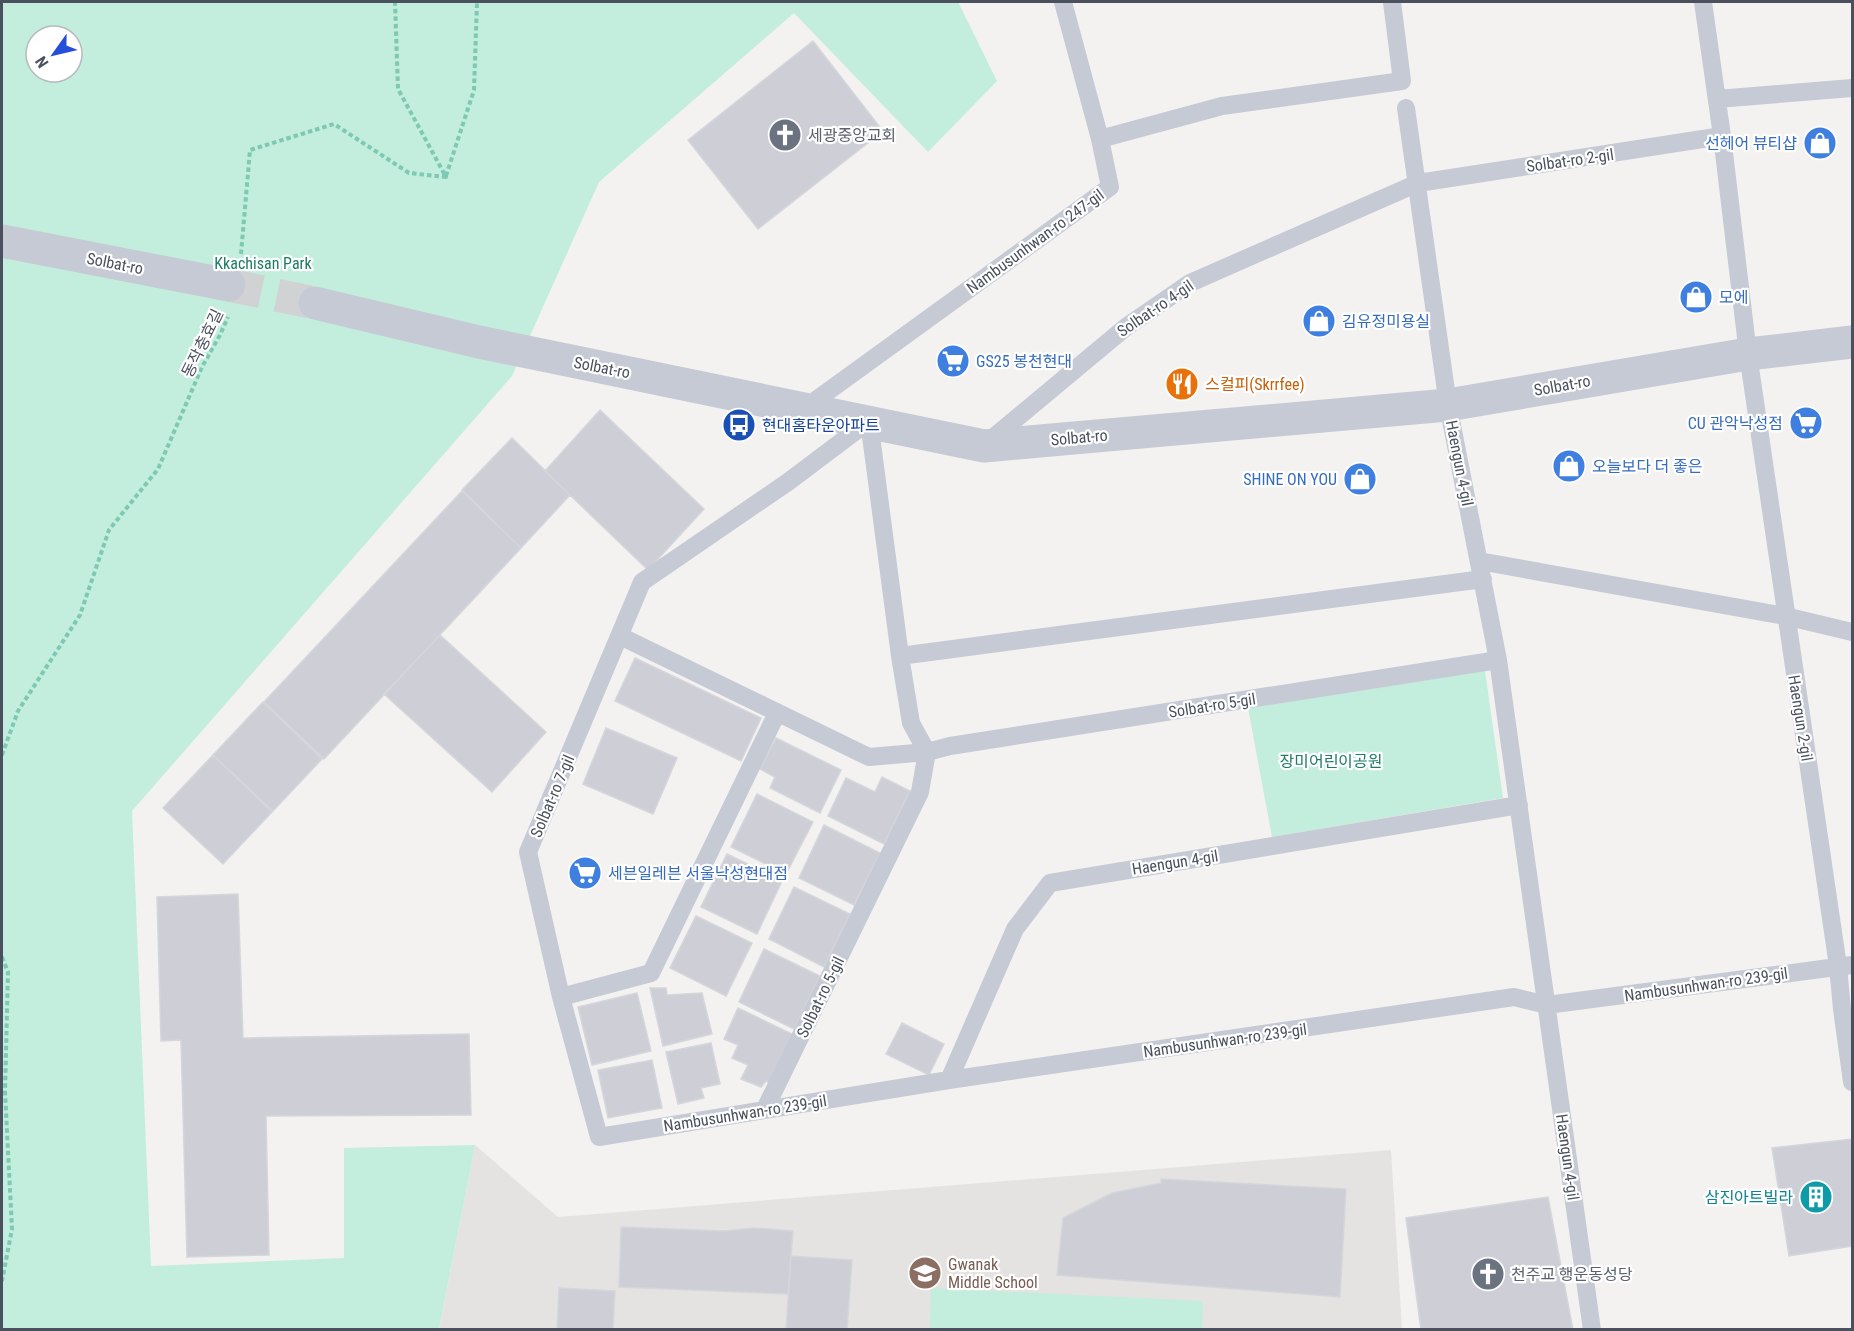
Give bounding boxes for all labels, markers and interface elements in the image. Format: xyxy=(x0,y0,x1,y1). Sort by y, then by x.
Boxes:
north arrow xyxy=(24,24,84,84)
text: N xyxy=(31,53,53,71)
church icon: 세광중앙교회 xyxy=(767,117,803,153)
shop icon: 선헤어 뷰티샵 xyxy=(1802,125,1838,161)
place label: 세광중앙교회 xyxy=(808,126,896,145)
place label: 선헤어 뷰티샵 xyxy=(1705,134,1797,153)
street label: Solbat-ro 2-gil xyxy=(1525,145,1615,176)
street label: Nambusunhwan-ro 247-gil xyxy=(963,185,1108,298)
street label: Solbat-ro xyxy=(85,249,145,278)
park label: Kkachisan Park xyxy=(214,254,312,273)
street label: Solbat-ro 4-gil xyxy=(1114,276,1197,341)
shop icon: 모에 xyxy=(1678,279,1714,315)
place label: 모에 xyxy=(1719,288,1748,307)
shop icon: 김유정미용실 xyxy=(1301,303,1337,339)
street label: 동작충효길 xyxy=(178,306,227,380)
place label: 김유정미용실 xyxy=(1342,312,1430,331)
supermarket icon: GS25 봉천현대 xyxy=(935,343,971,379)
place label: GS25 봉천현대 xyxy=(976,352,1072,371)
street label: Solbat-ro xyxy=(572,353,632,382)
restaurant icon: 스컬피(Skrrfee) xyxy=(1164,366,1200,402)
street label: Solbat-ro xyxy=(1532,371,1592,400)
place label: 스컬피(Skrrfee) xyxy=(1205,375,1305,394)
supermarket icon: CU 관악낙성점 xyxy=(1788,405,1824,441)
bus stop icon: 현대홈타운아파트 xyxy=(721,407,757,443)
place label: CU 관악낙성점 xyxy=(1688,414,1783,433)
place label: 현대홈타운아파트 xyxy=(762,416,880,435)
street label: Haengun 4-gil xyxy=(1442,419,1477,508)
street label: Solbat-ro xyxy=(1050,426,1108,449)
shop icon: 오늘보다 더 좋은 xyxy=(1551,448,1587,484)
place label: 오늘보다 더 좋은 xyxy=(1592,457,1702,476)
shop icon: SHINE ON YOU xyxy=(1342,461,1378,497)
place label: SHINE ON YOU xyxy=(1243,470,1337,489)
street label: Haengun 2-gil xyxy=(1784,674,1817,763)
street label: Solbat-ro 5-gil xyxy=(1167,689,1257,722)
street label: Solbat-ro 7-gil xyxy=(527,752,578,840)
park label: 장미어린이공원 xyxy=(1279,752,1383,771)
street label: Haengun 4-gil xyxy=(1131,846,1220,879)
supermarket icon: 세븐일레븐 서울낙성현대점 xyxy=(567,855,603,891)
place label: 세븐일레븐 서울낙성현대점 xyxy=(608,864,788,883)
street label: Solbat-ro 5-gil xyxy=(793,954,848,1041)
street label: Nambusunhwan-ro 239-gil xyxy=(1623,964,1789,1005)
street label: Nambusunhwan-ro 239-gil xyxy=(1142,1020,1308,1061)
street label: Nambusunhwan-ro 239-gil xyxy=(662,1091,828,1136)
street label: Haengun 4-gil xyxy=(1552,1113,1583,1201)
building icon: 삼진아트빌라 xyxy=(1798,1179,1834,1215)
place label: 삼진아트빌라 xyxy=(1705,1188,1793,1207)
school or university icon: Gwanak Middle School xyxy=(907,1255,943,1291)
place label: Gwanak Middle School xyxy=(948,1255,1038,1292)
church icon: 천주교 행운동성당 xyxy=(1470,1256,1506,1292)
place label: 천주교 행운동성당 xyxy=(1511,1265,1633,1284)

